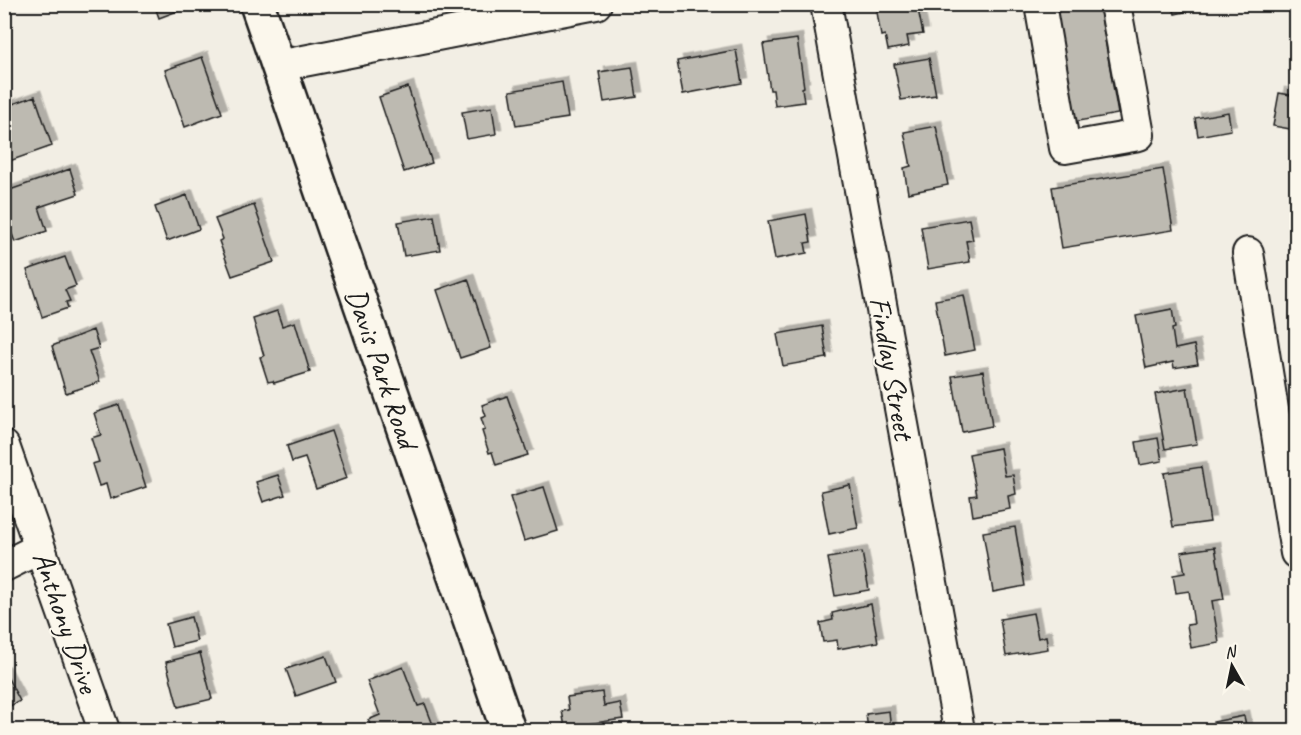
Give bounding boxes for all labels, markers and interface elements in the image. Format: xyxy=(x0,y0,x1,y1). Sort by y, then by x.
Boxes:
street label: Davis Park Road xyxy=(337,283,428,457)
street label: Findlay Street xyxy=(861,294,924,445)
street label: Anthony Drive xyxy=(24,546,109,700)
north arrow xyxy=(1202,636,1262,696)
text: N xyxy=(1223,641,1239,663)

